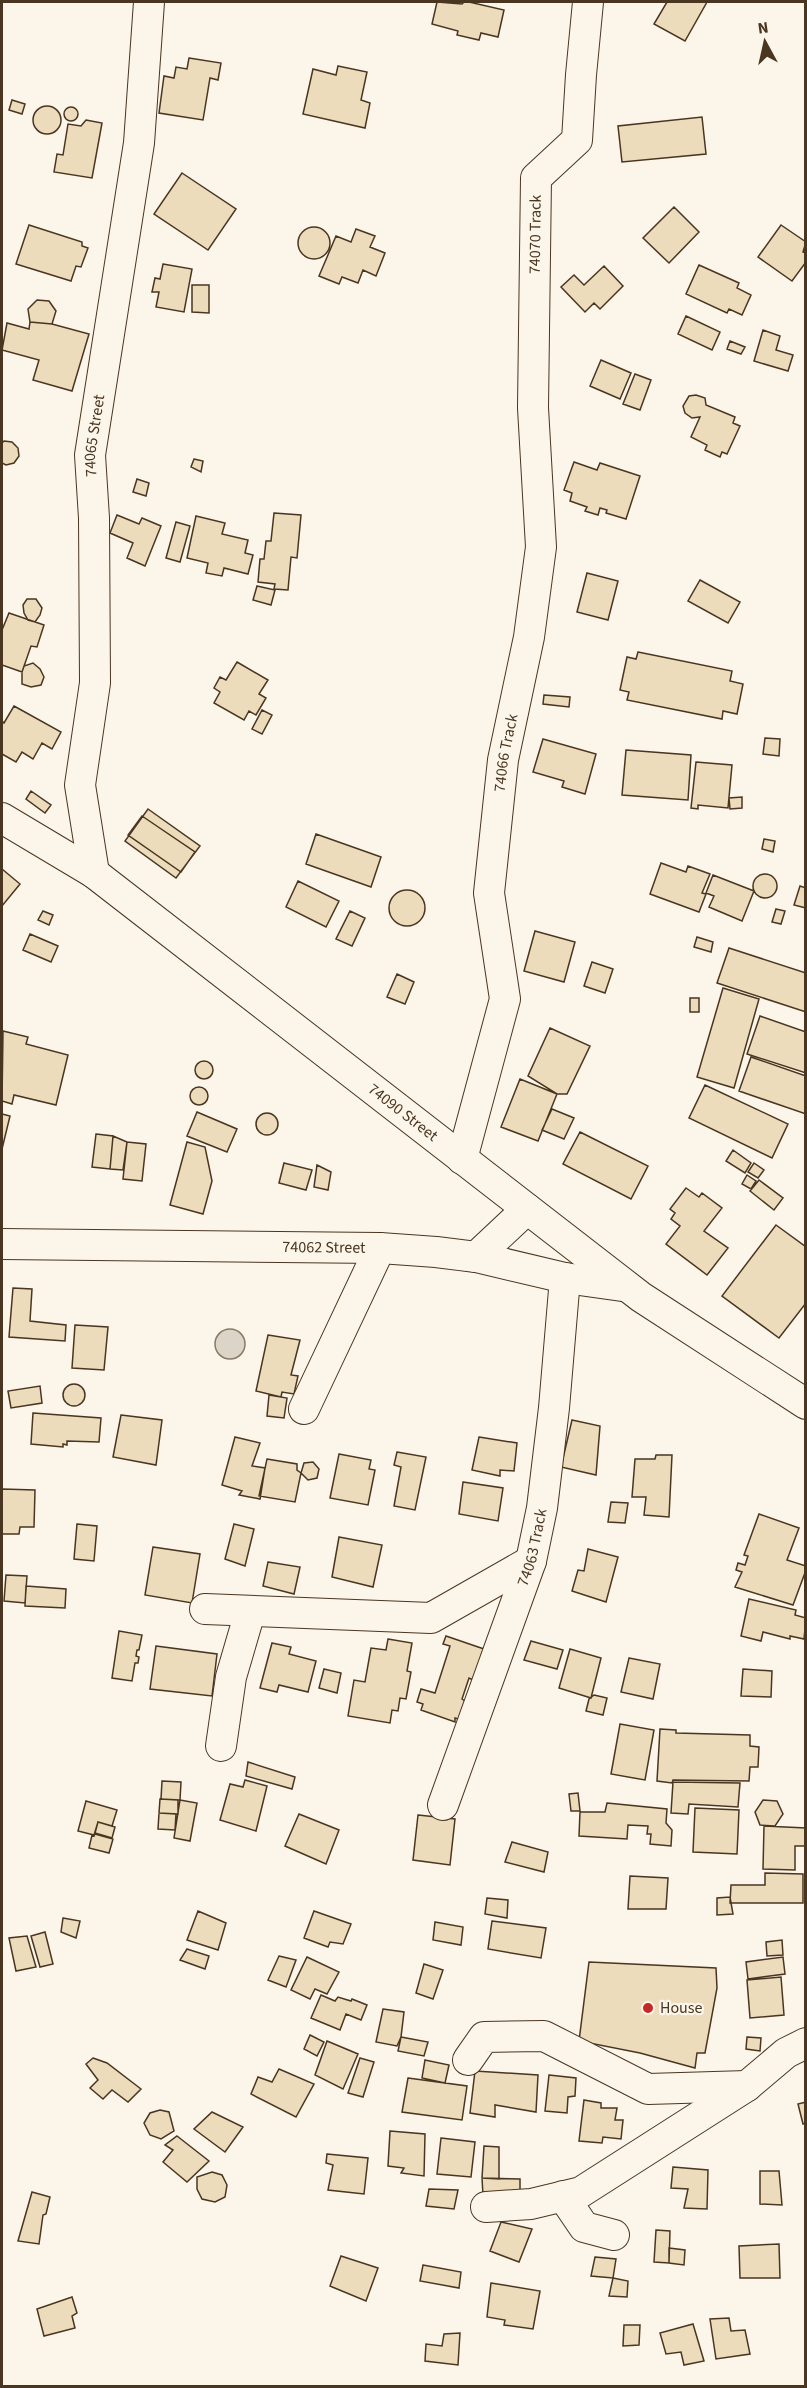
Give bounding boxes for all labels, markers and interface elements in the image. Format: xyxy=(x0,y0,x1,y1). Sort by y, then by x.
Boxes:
north arrow xyxy=(735,12,795,72)
text: N xyxy=(756,17,770,40)
street label: 74070 Track xyxy=(524,195,547,274)
street label: 74065 Street xyxy=(79,392,110,478)
street label: 74066 Track xyxy=(489,712,524,793)
street label: 74090 Street xyxy=(363,1078,443,1147)
street label: 74062 Street xyxy=(282,1236,366,1259)
street label: 74063 Track xyxy=(512,1507,553,1589)
place label: House xyxy=(660,1997,703,2019)
marker: House xyxy=(641,2001,655,2015)

